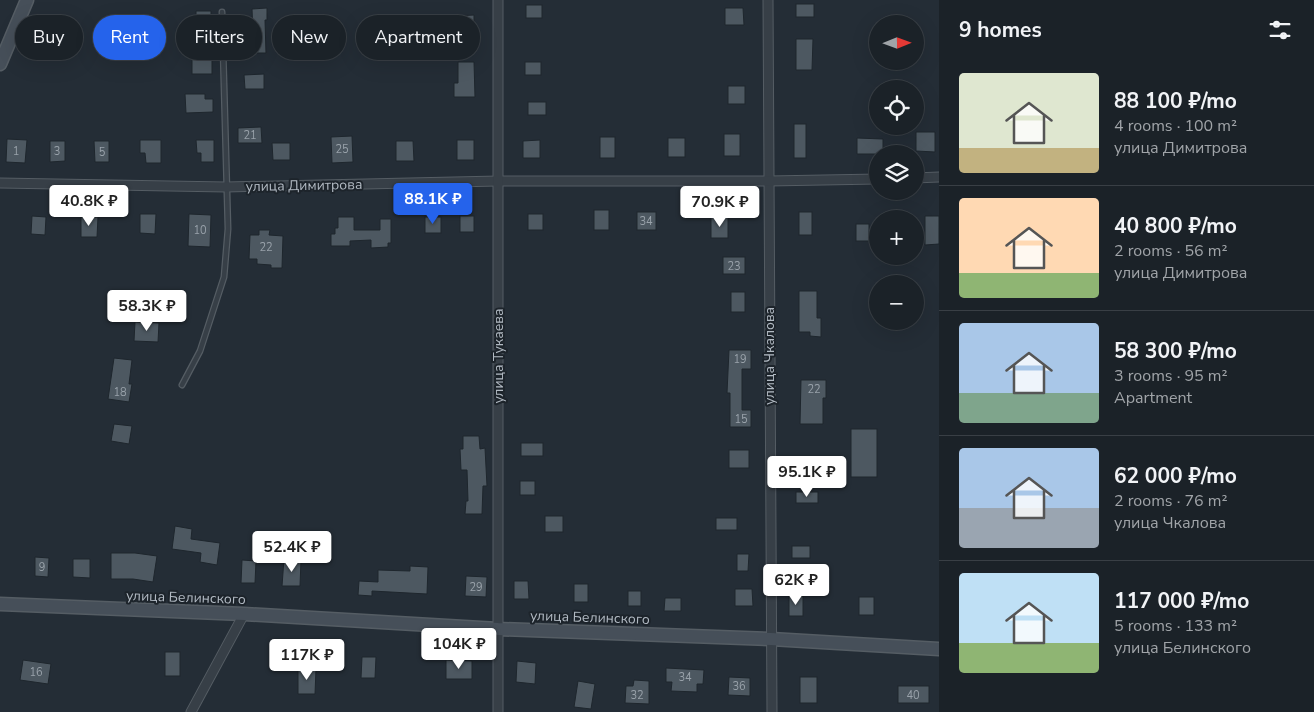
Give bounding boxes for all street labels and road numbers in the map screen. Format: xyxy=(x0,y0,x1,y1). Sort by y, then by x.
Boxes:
street label: улица Димитрова xyxy=(245,175,363,196)
street label: улица Чкалова xyxy=(760,307,779,405)
street label: улица Тукаева xyxy=(489,308,508,404)
street label: улица Белинского xyxy=(126,586,246,609)
street label: улица Белинского xyxy=(530,606,650,629)

